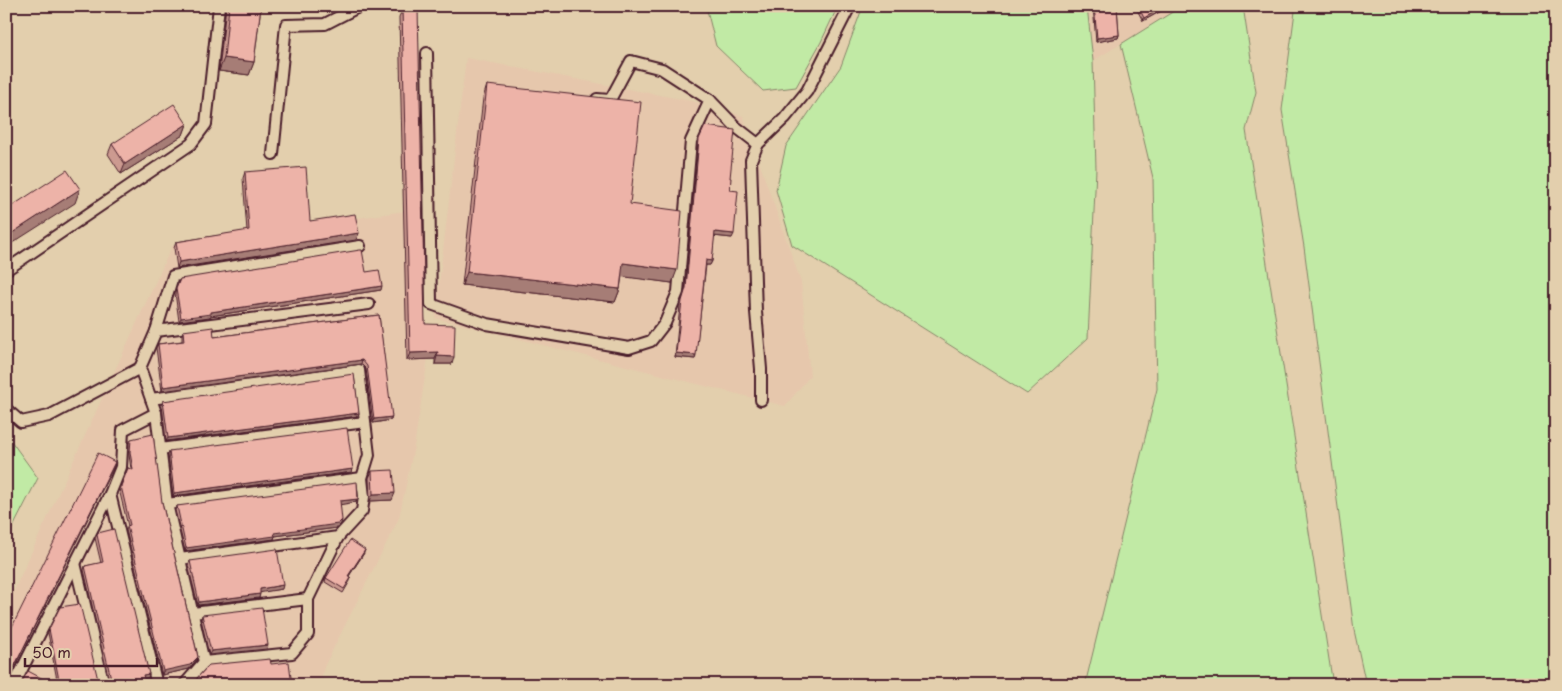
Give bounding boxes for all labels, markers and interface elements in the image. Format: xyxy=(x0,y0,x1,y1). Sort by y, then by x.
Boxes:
scale bar xyxy=(25,636,158,668)
text: 50 m xyxy=(32,640,71,663)

